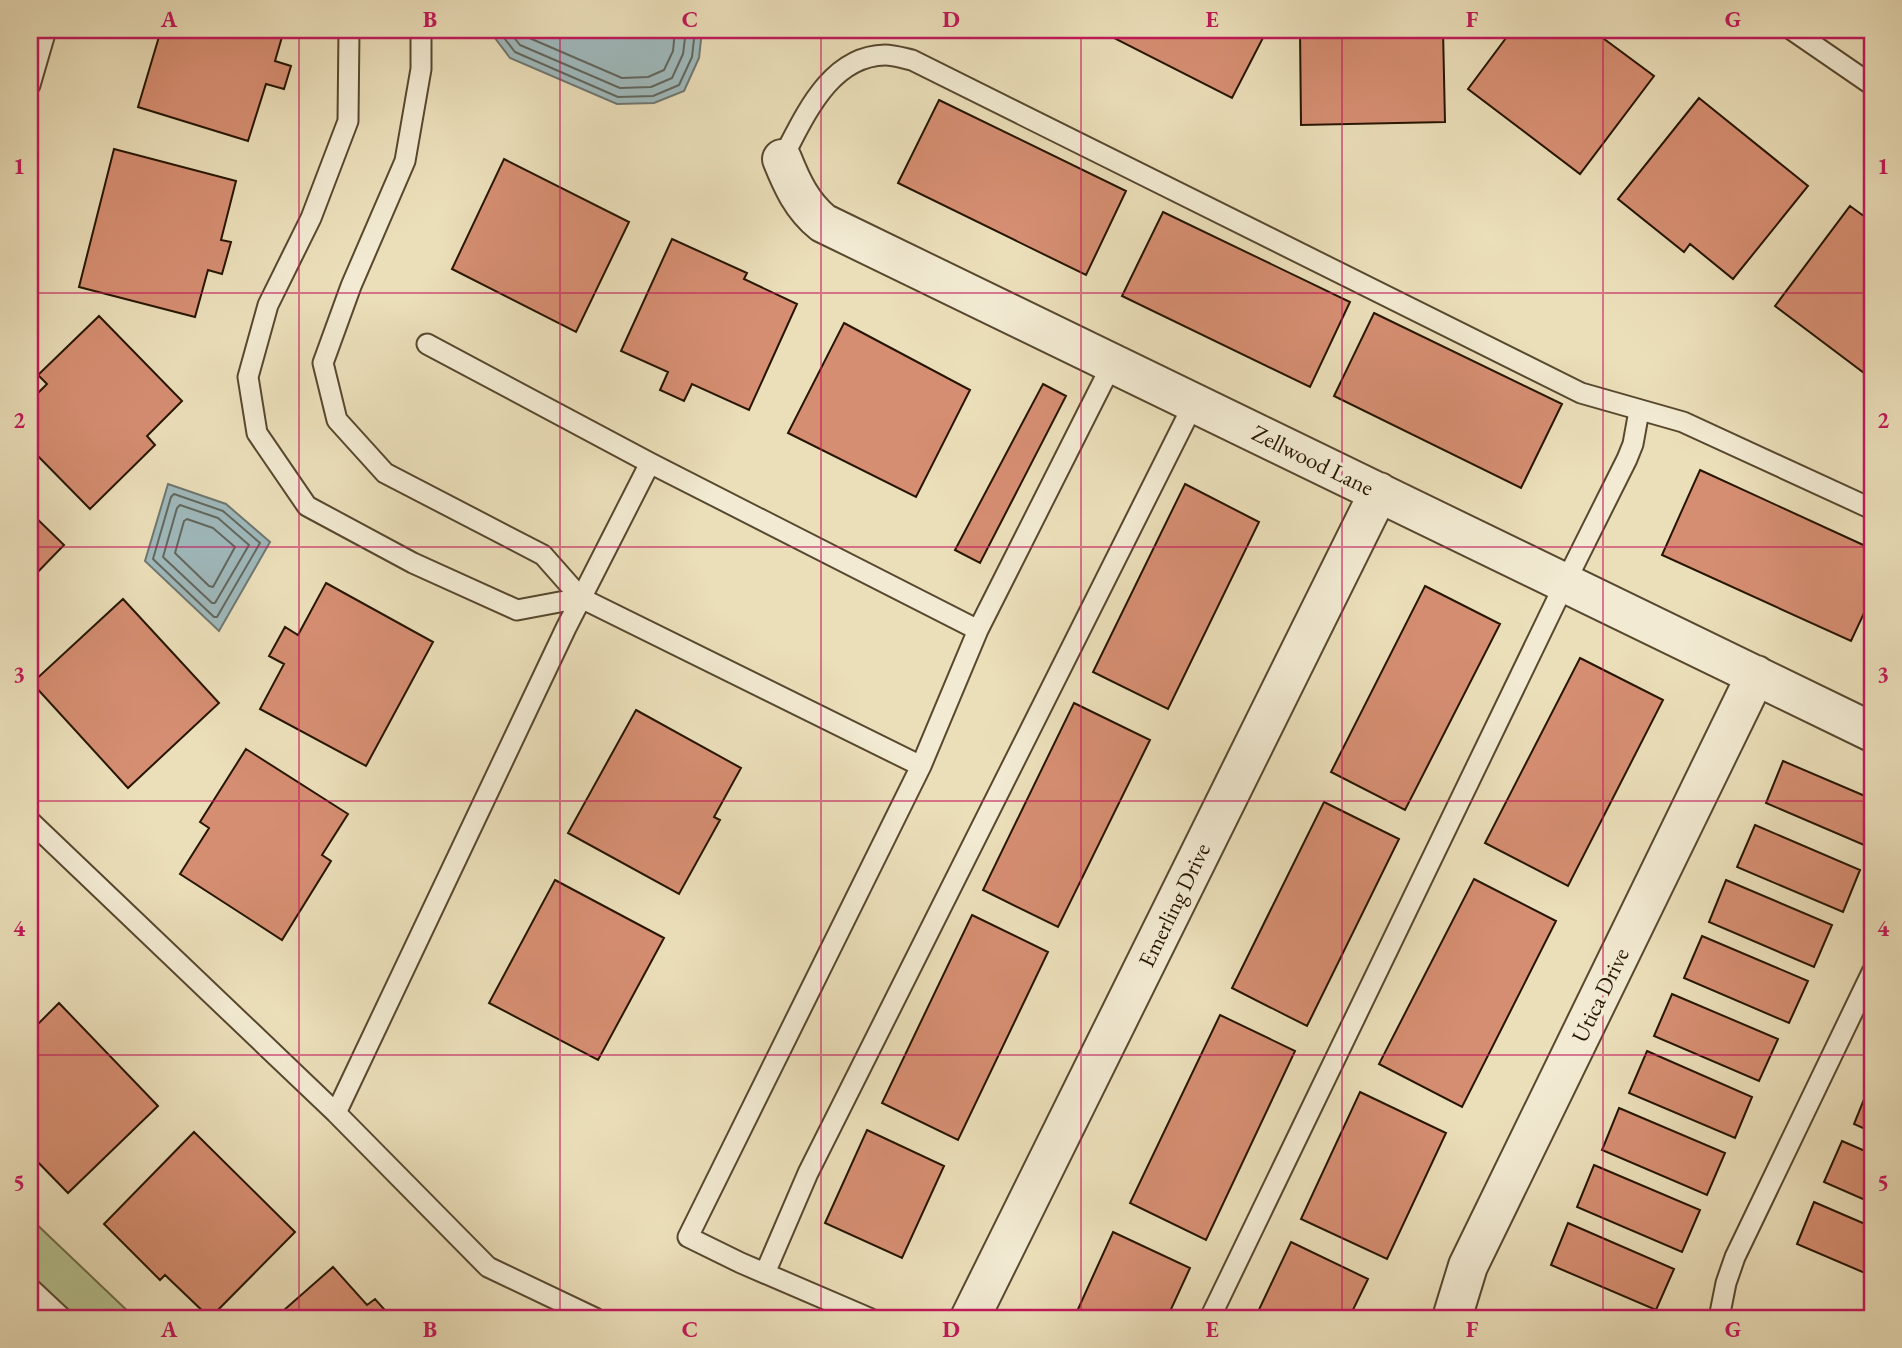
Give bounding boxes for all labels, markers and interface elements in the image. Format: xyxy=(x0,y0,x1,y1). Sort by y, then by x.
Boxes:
text: A xyxy=(160,4,178,34)
text: B xyxy=(423,4,437,34)
text: C xyxy=(682,4,698,34)
text: D xyxy=(942,4,960,34)
text: E xyxy=(1205,4,1219,34)
text: F xyxy=(1466,4,1479,34)
text: G xyxy=(1725,4,1741,34)
text: 1 xyxy=(13,151,25,181)
text: 1 xyxy=(1877,151,1889,181)
text: 2 xyxy=(13,405,25,435)
text: 2 xyxy=(1877,405,1889,435)
street label: Zellwood Lane xyxy=(1247,418,1379,502)
text: 3 xyxy=(13,659,25,689)
text: 3 xyxy=(1877,659,1889,689)
street label: Emerling Drive xyxy=(1131,838,1217,972)
text: 4 xyxy=(13,913,26,943)
text: 4 xyxy=(1877,913,1890,943)
street label: Utica Drive xyxy=(1564,943,1636,1047)
text: 5 xyxy=(13,1167,25,1197)
text: 5 xyxy=(1877,1167,1889,1197)
text: A xyxy=(160,1314,178,1344)
text: B xyxy=(423,1314,437,1344)
text: C xyxy=(682,1314,698,1344)
text: D xyxy=(942,1314,960,1344)
text: E xyxy=(1205,1314,1219,1344)
text: F xyxy=(1466,1314,1479,1344)
text: G xyxy=(1725,1314,1741,1344)

